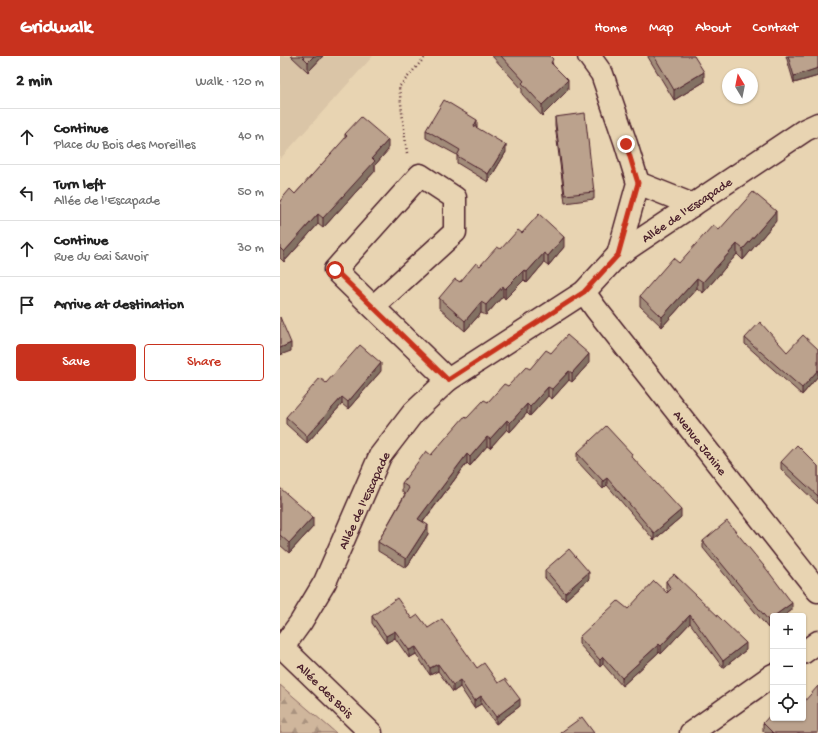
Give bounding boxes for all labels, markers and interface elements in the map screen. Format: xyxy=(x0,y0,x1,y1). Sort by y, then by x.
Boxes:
text: Gridwalk xyxy=(20,17,92,40)
text: Home xyxy=(595,20,627,37)
text: Map xyxy=(649,20,673,37)
text: About xyxy=(695,20,731,37)
text: Contact xyxy=(753,20,798,37)
north arrow xyxy=(722,68,758,104)
text: 2 min xyxy=(16,72,52,92)
text: Walk · 120 m xyxy=(196,75,264,90)
text: Continue xyxy=(54,120,108,138)
icon: ahead xyxy=(16,126,38,148)
text: 40 m xyxy=(238,129,264,144)
route end xyxy=(617,135,635,153)
text: Place du Bois des Moreilles xyxy=(54,138,196,153)
street label: Allée de l'Escapade xyxy=(639,175,736,247)
text: Turn left xyxy=(54,176,105,194)
icon: left xyxy=(16,182,38,204)
text: 50 m xyxy=(237,185,264,200)
text: Allée de l'Escapade xyxy=(54,194,160,209)
text: Continue xyxy=(54,232,108,250)
icon: ahead xyxy=(16,238,38,260)
text: 30 m xyxy=(238,241,264,256)
text: Rue du Gai Savoir xyxy=(54,250,148,265)
route start xyxy=(326,261,344,279)
icon: arrive xyxy=(16,294,38,316)
text: Arrive at destination xyxy=(54,296,184,314)
button: Save xyxy=(16,344,136,381)
button: Share xyxy=(144,344,264,381)
street label: Avenue Janine xyxy=(669,408,729,479)
street label: Allée de l'Escapade xyxy=(336,450,395,552)
map controls xyxy=(770,613,806,721)
button: + xyxy=(770,613,806,649)
button: − xyxy=(770,649,806,685)
street label: Allée des Bois xyxy=(293,660,357,722)
button: locate xyxy=(770,685,806,721)

